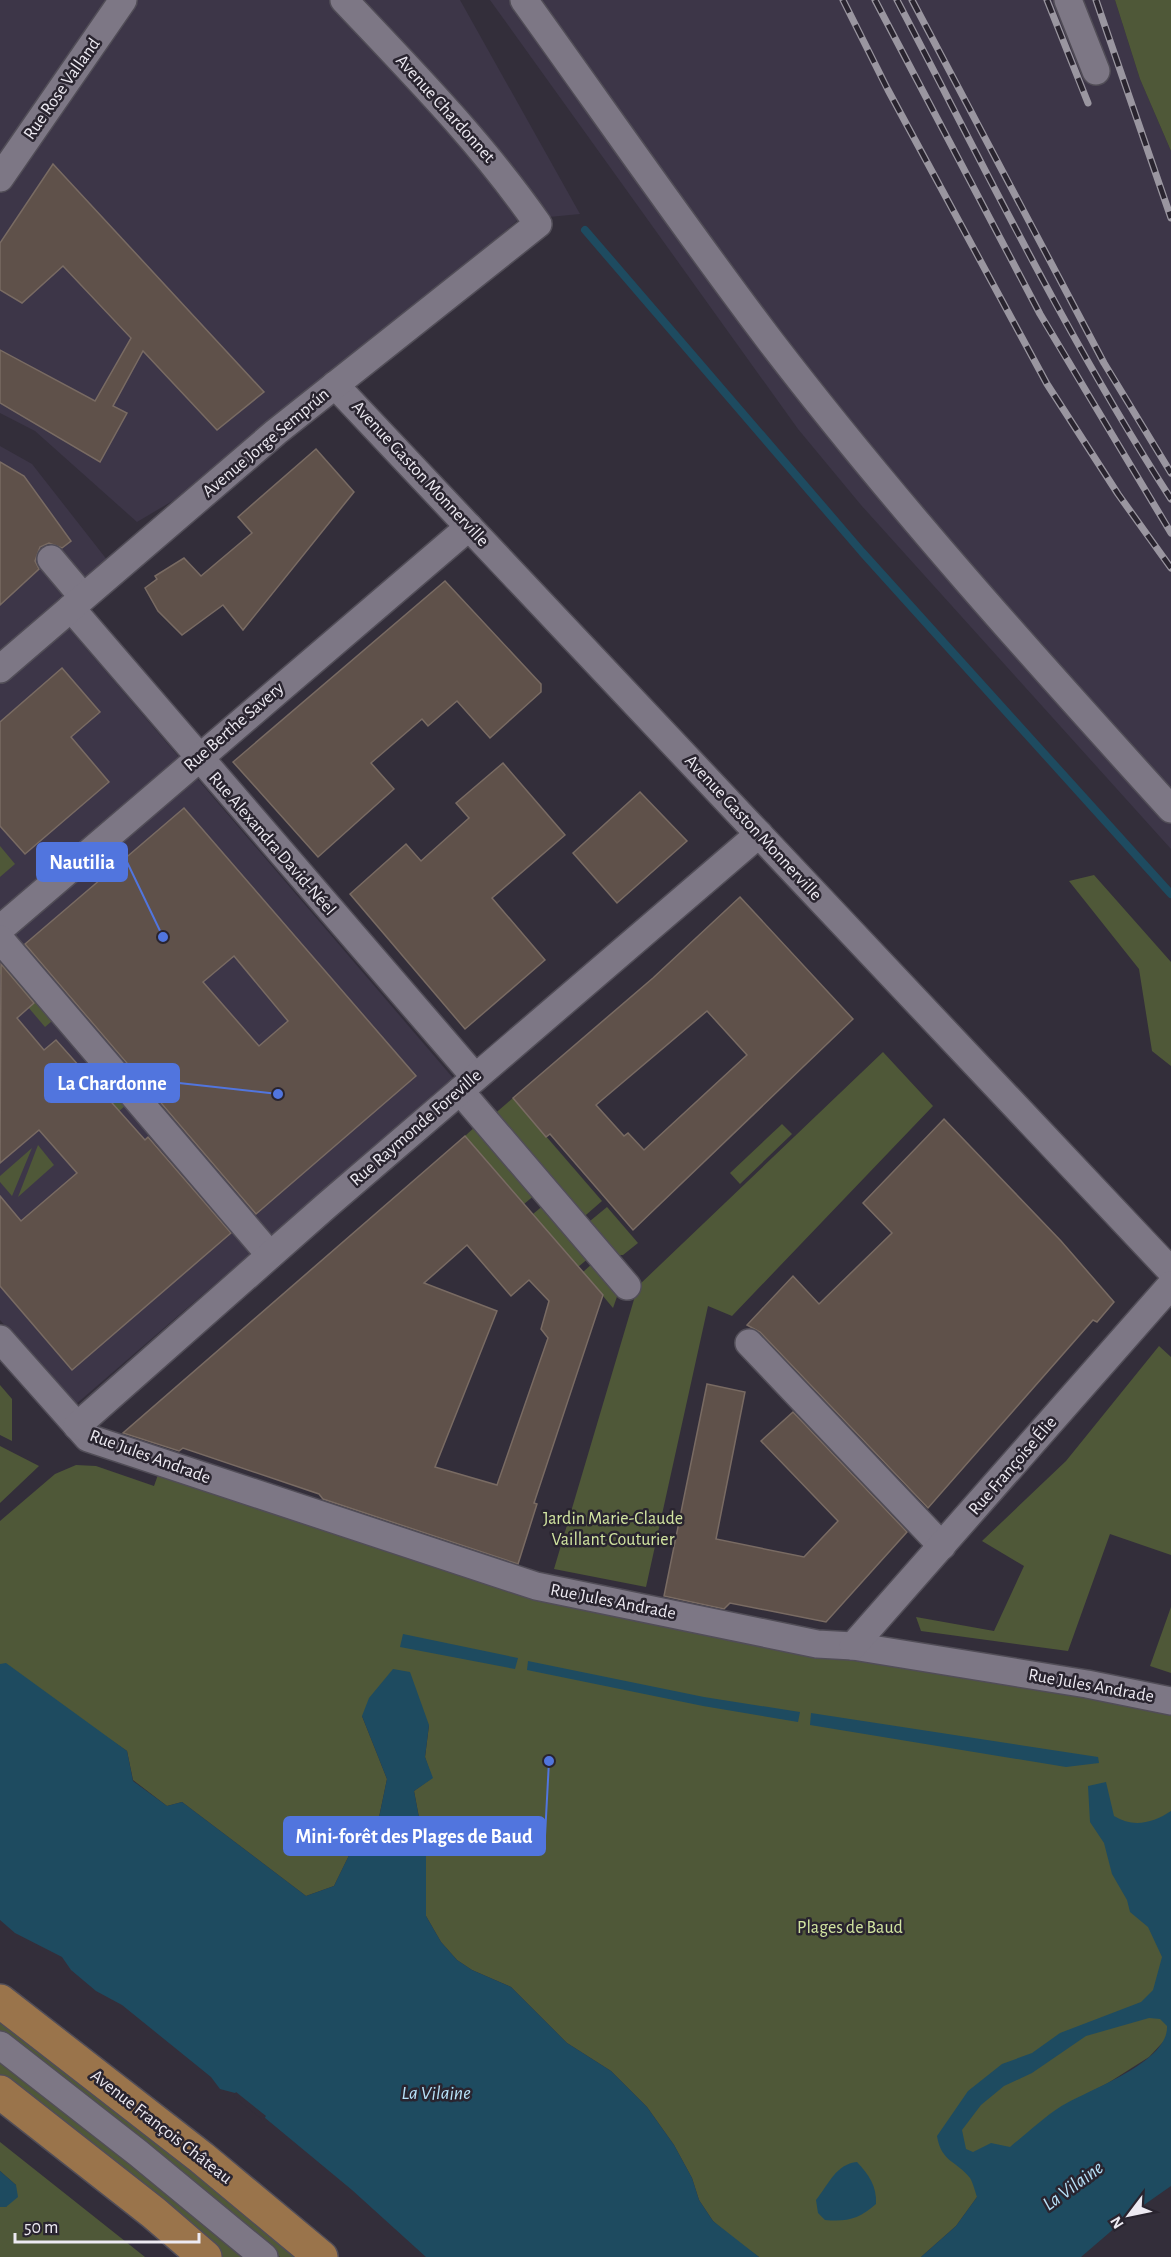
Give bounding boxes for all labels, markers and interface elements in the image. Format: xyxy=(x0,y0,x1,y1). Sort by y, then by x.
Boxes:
street label: Rue Rose Valland xyxy=(20,35,104,143)
street label: Avenue Chardonnet xyxy=(392,52,498,167)
street label: Avenue Jorge Semprún xyxy=(199,385,333,501)
street label: Avenue Gaston Monnerville xyxy=(348,398,492,550)
street label: Rue Berthe Savery xyxy=(181,679,288,775)
street label: Avenue Gaston Monnerville xyxy=(681,752,825,904)
street label: Rue Alexandra David-Néel xyxy=(205,769,339,919)
callout: Nautilia xyxy=(37,843,127,881)
text: Nautilia xyxy=(49,853,115,873)
callout: La Chardonne xyxy=(45,1064,179,1102)
street label: Rue Raymonde Foreville xyxy=(347,1066,485,1190)
text: La Chardonne xyxy=(57,1074,167,1094)
street label: Rue Françoise Élie xyxy=(963,1411,1060,1519)
street label: Rue Jules Andrade xyxy=(87,1427,213,1487)
park label: Jardin Marie-Claude Vaillant Couturier xyxy=(543,1510,683,1549)
street label: Rue Jules Andrade xyxy=(549,1581,677,1623)
street label: Rue Jules Andrade xyxy=(1027,1666,1155,1706)
callout: Mini-forêt des Plages de Baud xyxy=(284,1817,545,1855)
text: Mini-forêt des Plages de Baud xyxy=(295,1827,533,1847)
park label: Plages de Baud xyxy=(797,1919,903,1937)
street label: Avenue François Château xyxy=(87,2066,235,2188)
water label: La Vilaine xyxy=(401,2083,471,2103)
water label: La Vilaine xyxy=(1039,2157,1107,2215)
north arrow xyxy=(1099,2185,1159,2245)
scale bar xyxy=(15,2206,200,2244)
text: N xyxy=(1107,2213,1127,2231)
text: 50 m xyxy=(24,2219,58,2237)

